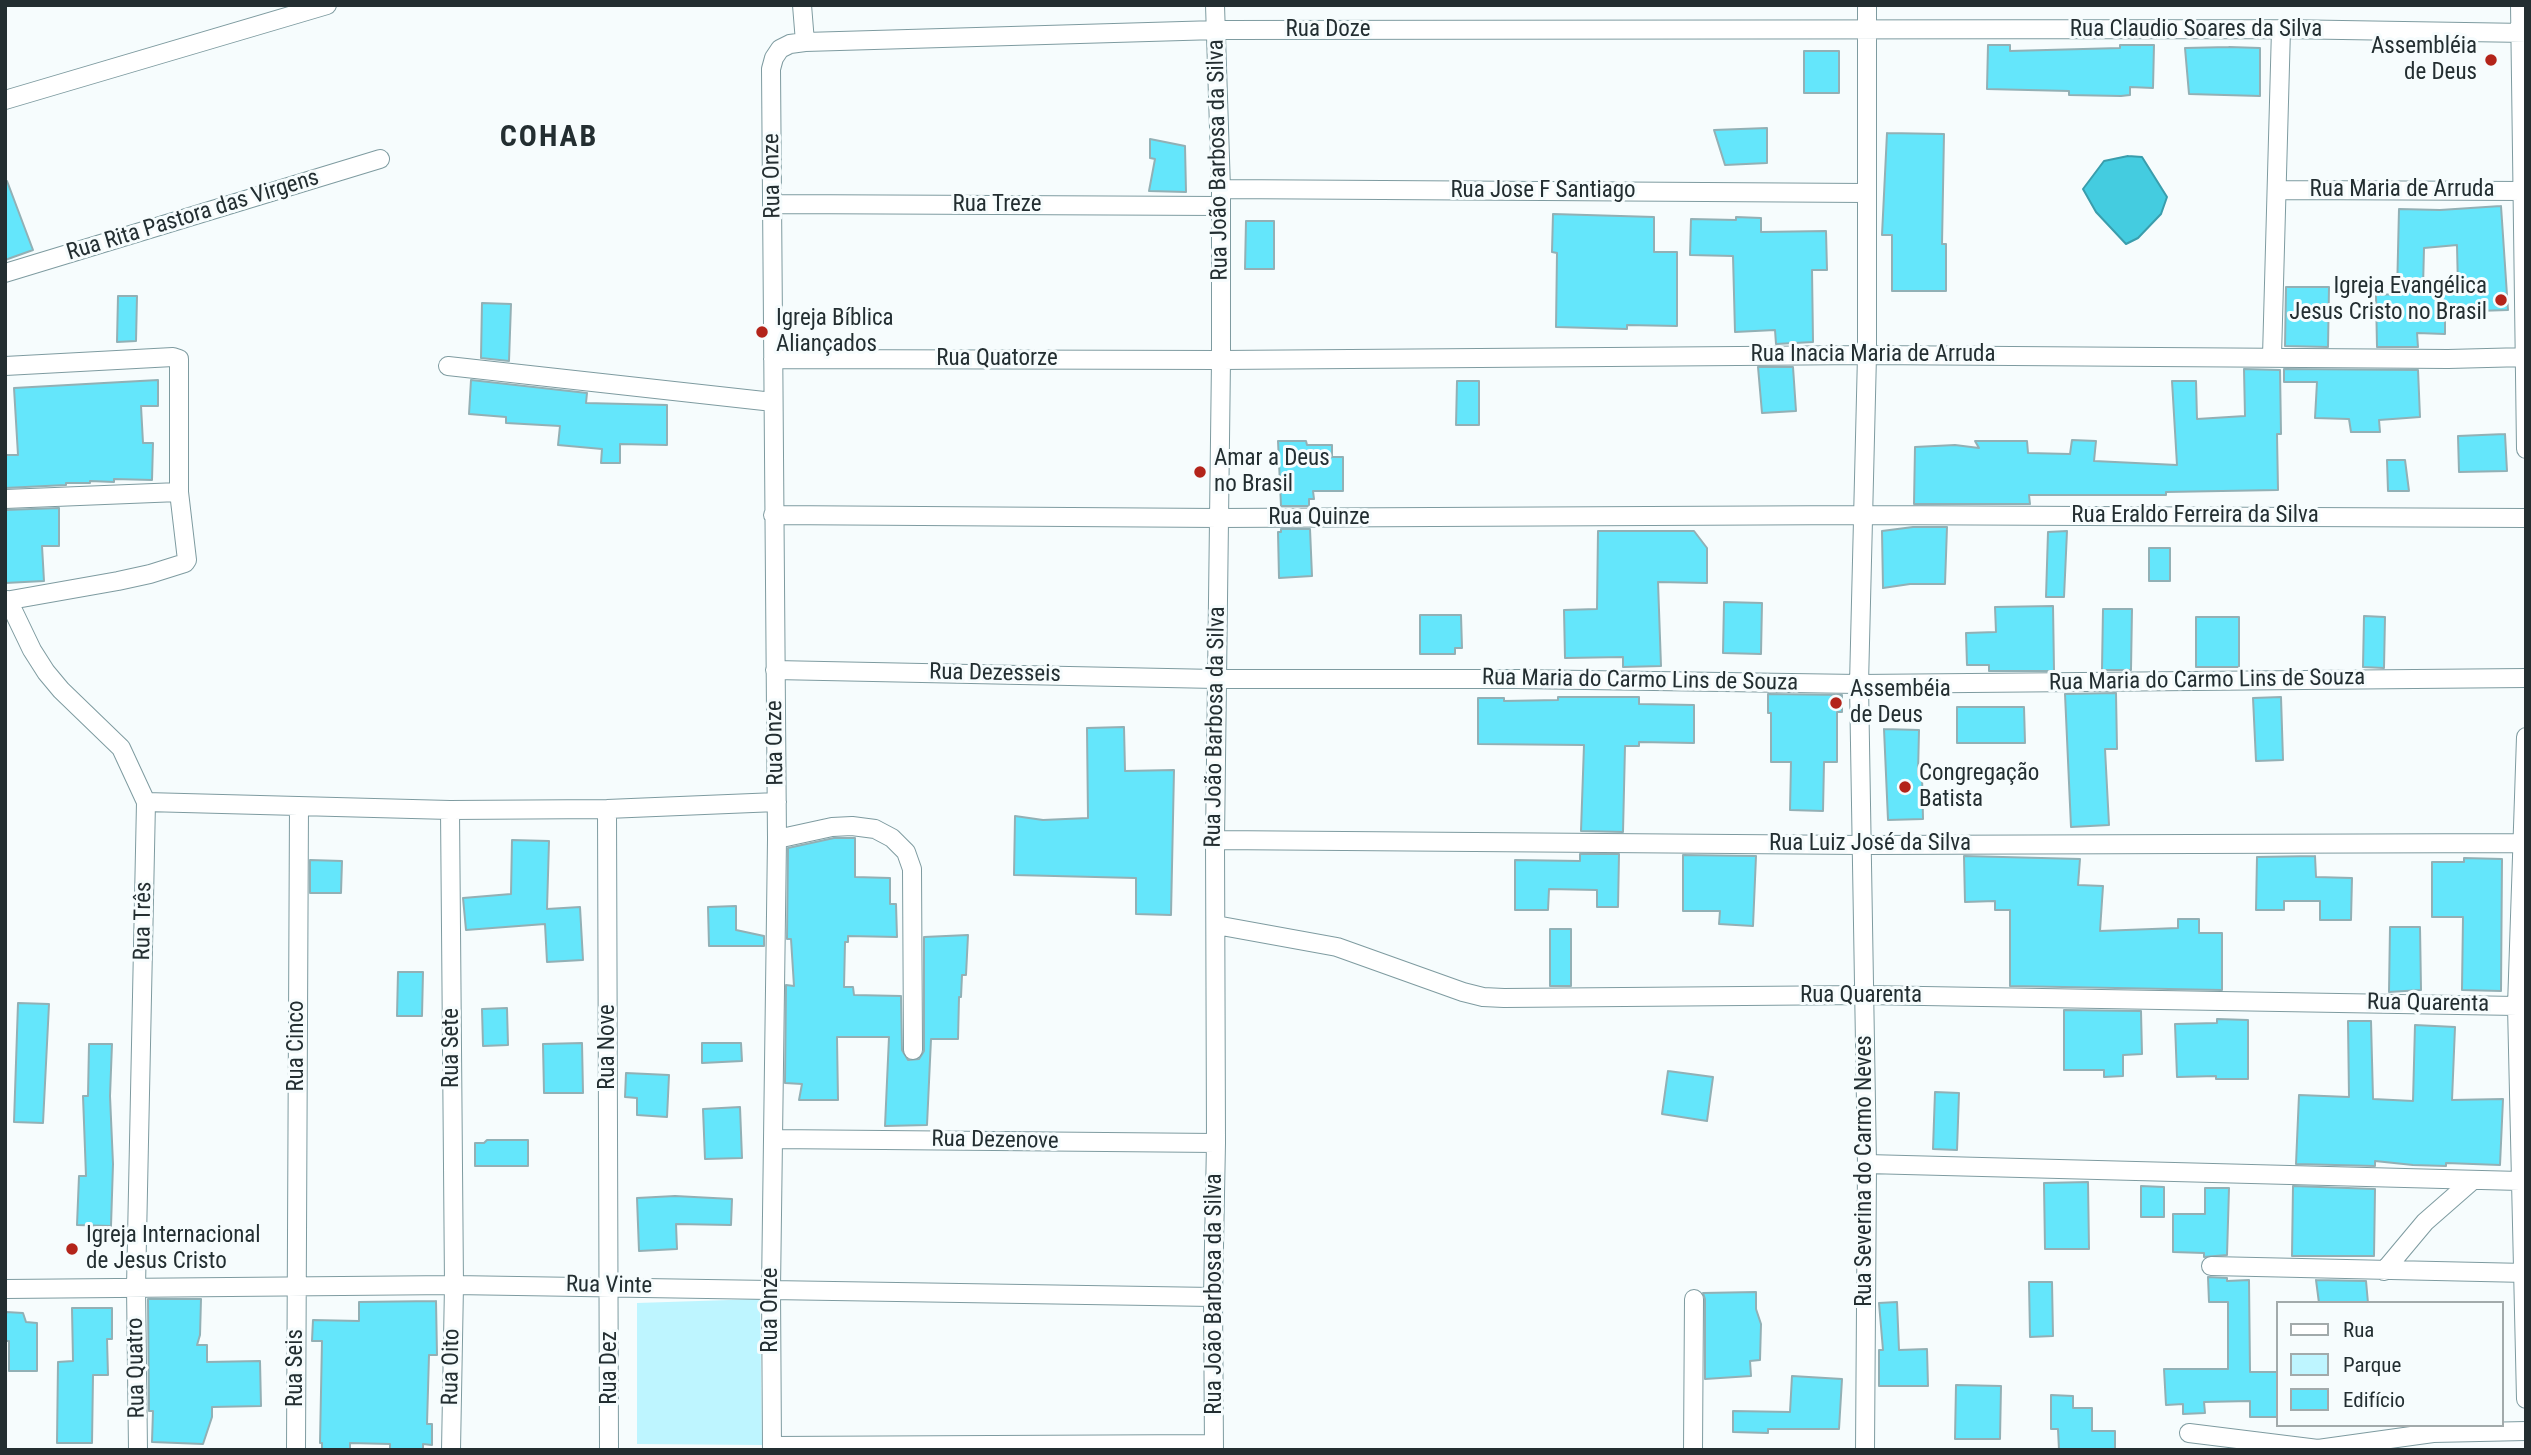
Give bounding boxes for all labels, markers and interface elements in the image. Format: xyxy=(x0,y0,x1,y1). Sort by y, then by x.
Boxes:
street label: Rua Doze xyxy=(1286,16,1370,44)
street label: Rua Claudio Soares da Silva xyxy=(2070,16,2322,44)
place label: Assembléia de Deus xyxy=(2371,33,2477,87)
street label: Rua João Barbosa da Silva xyxy=(1203,39,1235,281)
marker: Assembléia de Deus xyxy=(2483,52,2499,68)
district label: COHAB xyxy=(500,120,598,156)
street label: Rua Onze xyxy=(758,133,788,219)
street label: Rua Rita Pastora das Virgens xyxy=(64,164,322,268)
street label: Rua Maria de Arruda xyxy=(2310,176,2494,204)
street label: Rua Jose F Santiago xyxy=(1450,177,1636,205)
street label: Rua Treze xyxy=(952,191,1042,219)
place label: Igreja Evangélica Jesus Cristo no Brasil xyxy=(2289,273,2487,327)
marker: Igreja Evangélica Jesus Cristo no Brasil xyxy=(2493,292,2509,308)
place label: Igreja Bíblica Aliançados xyxy=(776,305,894,359)
marker: Igreja Bíblica Aliançados xyxy=(754,324,770,340)
street label: Rua Inacia Maria de Arruda xyxy=(1751,341,1995,369)
street label: Rua Quatorze xyxy=(936,345,1058,373)
place label: Amar a Deus no Brasil xyxy=(1214,445,1330,499)
marker: Amar a Deus no Brasil xyxy=(1192,464,1208,480)
street label: Rua Eraldo Ferreira da Silva xyxy=(2071,502,2319,530)
street label: Rua Quinze xyxy=(1268,504,1370,532)
street label: Rua João Barbosa da Silva xyxy=(1200,606,1232,848)
street label: Rua Dezesseis xyxy=(929,659,1061,689)
street label: Rua Maria do Carmo Lins de Souza xyxy=(1482,664,1798,698)
street label: Rua Maria do Carmo Lins de Souza xyxy=(2049,664,2365,698)
place label: Assembéia de Deus xyxy=(1850,676,1951,730)
marker: Assembéia de Deus xyxy=(1828,695,1844,711)
street label: Rua Onze xyxy=(761,700,791,786)
place label: Congregação Batista xyxy=(1919,760,2039,814)
marker: Congregação Batista xyxy=(1897,779,1913,795)
street label: Rua Luiz José da Silva xyxy=(1769,830,1971,858)
street label: Rua Três xyxy=(130,881,158,961)
street label: Rua Quarenta xyxy=(1800,982,1922,1010)
street label: Rua Quarenta xyxy=(2367,989,2489,1019)
street label: Rua Cinco xyxy=(283,1000,311,1092)
street label: Rua Nove xyxy=(594,1004,622,1090)
street label: Rua Sete xyxy=(438,1008,466,1088)
street label: Rua Severina do Carmo Neves xyxy=(1851,1035,1879,1307)
street label: Rua Dezenove xyxy=(931,1126,1059,1156)
street label: Rua João Barbosa da Silva xyxy=(1201,1173,1229,1415)
place label: Igreja Internacional de Jesus Cristo xyxy=(86,1222,261,1276)
marker: Igreja Internacional de Jesus Cristo xyxy=(64,1241,80,1257)
street label: Rua Onze xyxy=(757,1267,785,1353)
street label: Rua Vinte xyxy=(566,1271,652,1301)
legend xyxy=(2276,1301,2503,1427)
street label: Rua Quatro xyxy=(122,1317,152,1419)
text: Rua xyxy=(2343,1318,2374,1342)
street label: Rua Oito xyxy=(438,1328,466,1406)
street label: Rua Seis xyxy=(282,1329,310,1407)
street label: Rua Dez xyxy=(596,1331,624,1405)
text: Parque xyxy=(2343,1353,2401,1377)
text: Edifício xyxy=(2343,1388,2405,1412)

